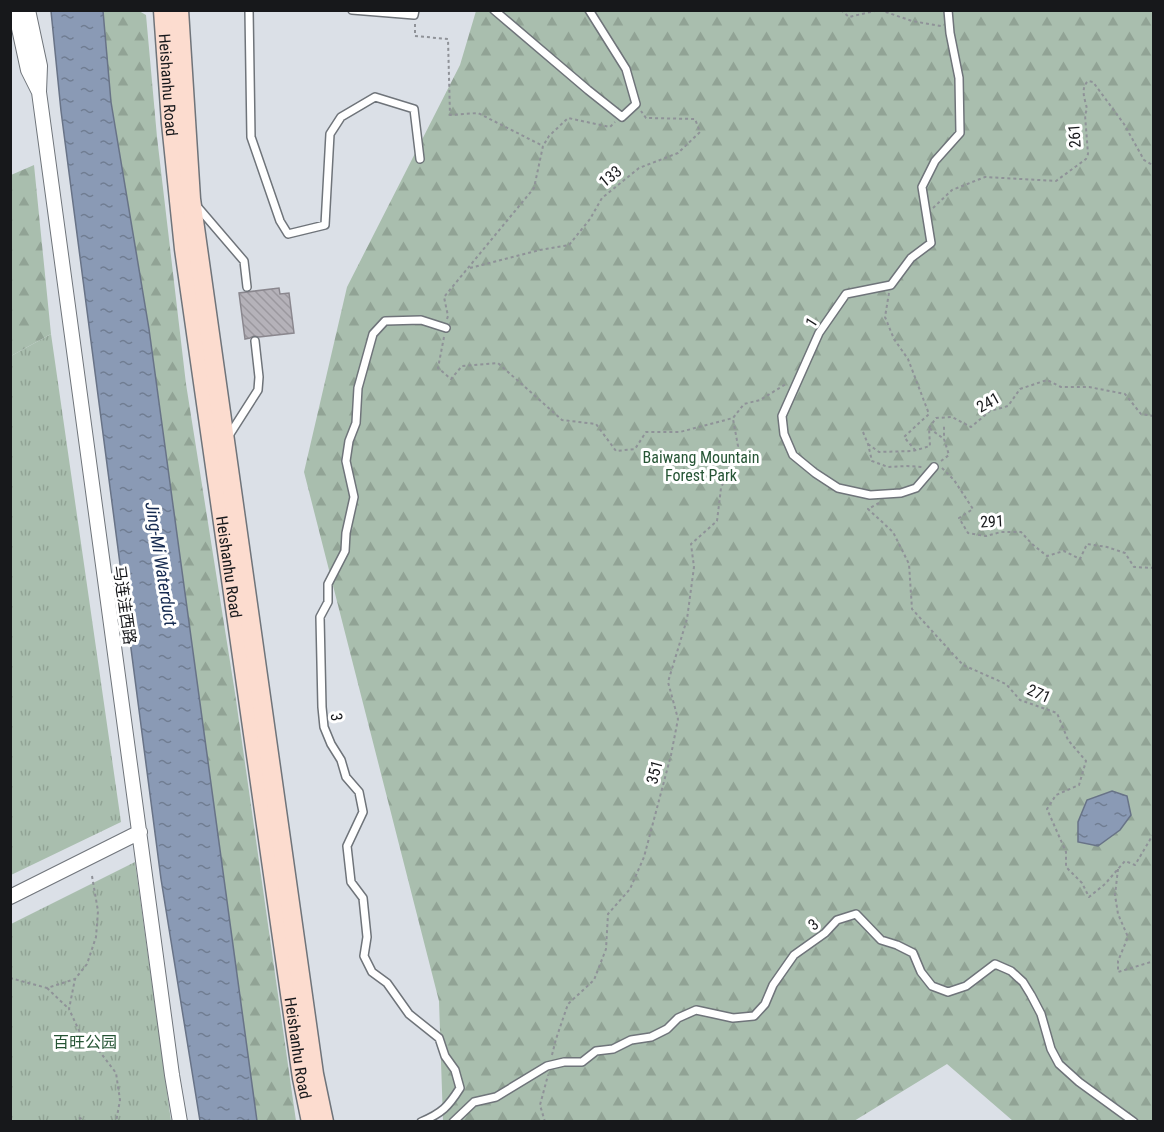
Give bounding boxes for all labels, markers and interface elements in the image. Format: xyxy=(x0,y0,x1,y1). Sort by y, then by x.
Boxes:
street label: Heishanhu Road xyxy=(155,33,181,137)
street label: 261 xyxy=(1064,123,1085,148)
street label: 133 xyxy=(595,162,626,191)
street label: 1 xyxy=(801,314,822,331)
street label: 241 xyxy=(973,388,1003,416)
park label: Baiwang Mountain Forest Park xyxy=(643,448,759,485)
water label: Jing-Mi Waterduct xyxy=(141,500,182,628)
street label: 291 xyxy=(980,511,1004,532)
street label: Heishanhu Road xyxy=(212,515,245,619)
street label: 马连洼西路 xyxy=(110,564,139,646)
street label: 271 xyxy=(1024,680,1053,707)
street label: 3 xyxy=(327,712,347,722)
street label: 351 xyxy=(642,758,667,786)
street label: 3 xyxy=(804,915,822,934)
street label: Heishanhu Road xyxy=(281,996,315,1101)
park label: 百旺公园 xyxy=(53,1033,117,1052)

